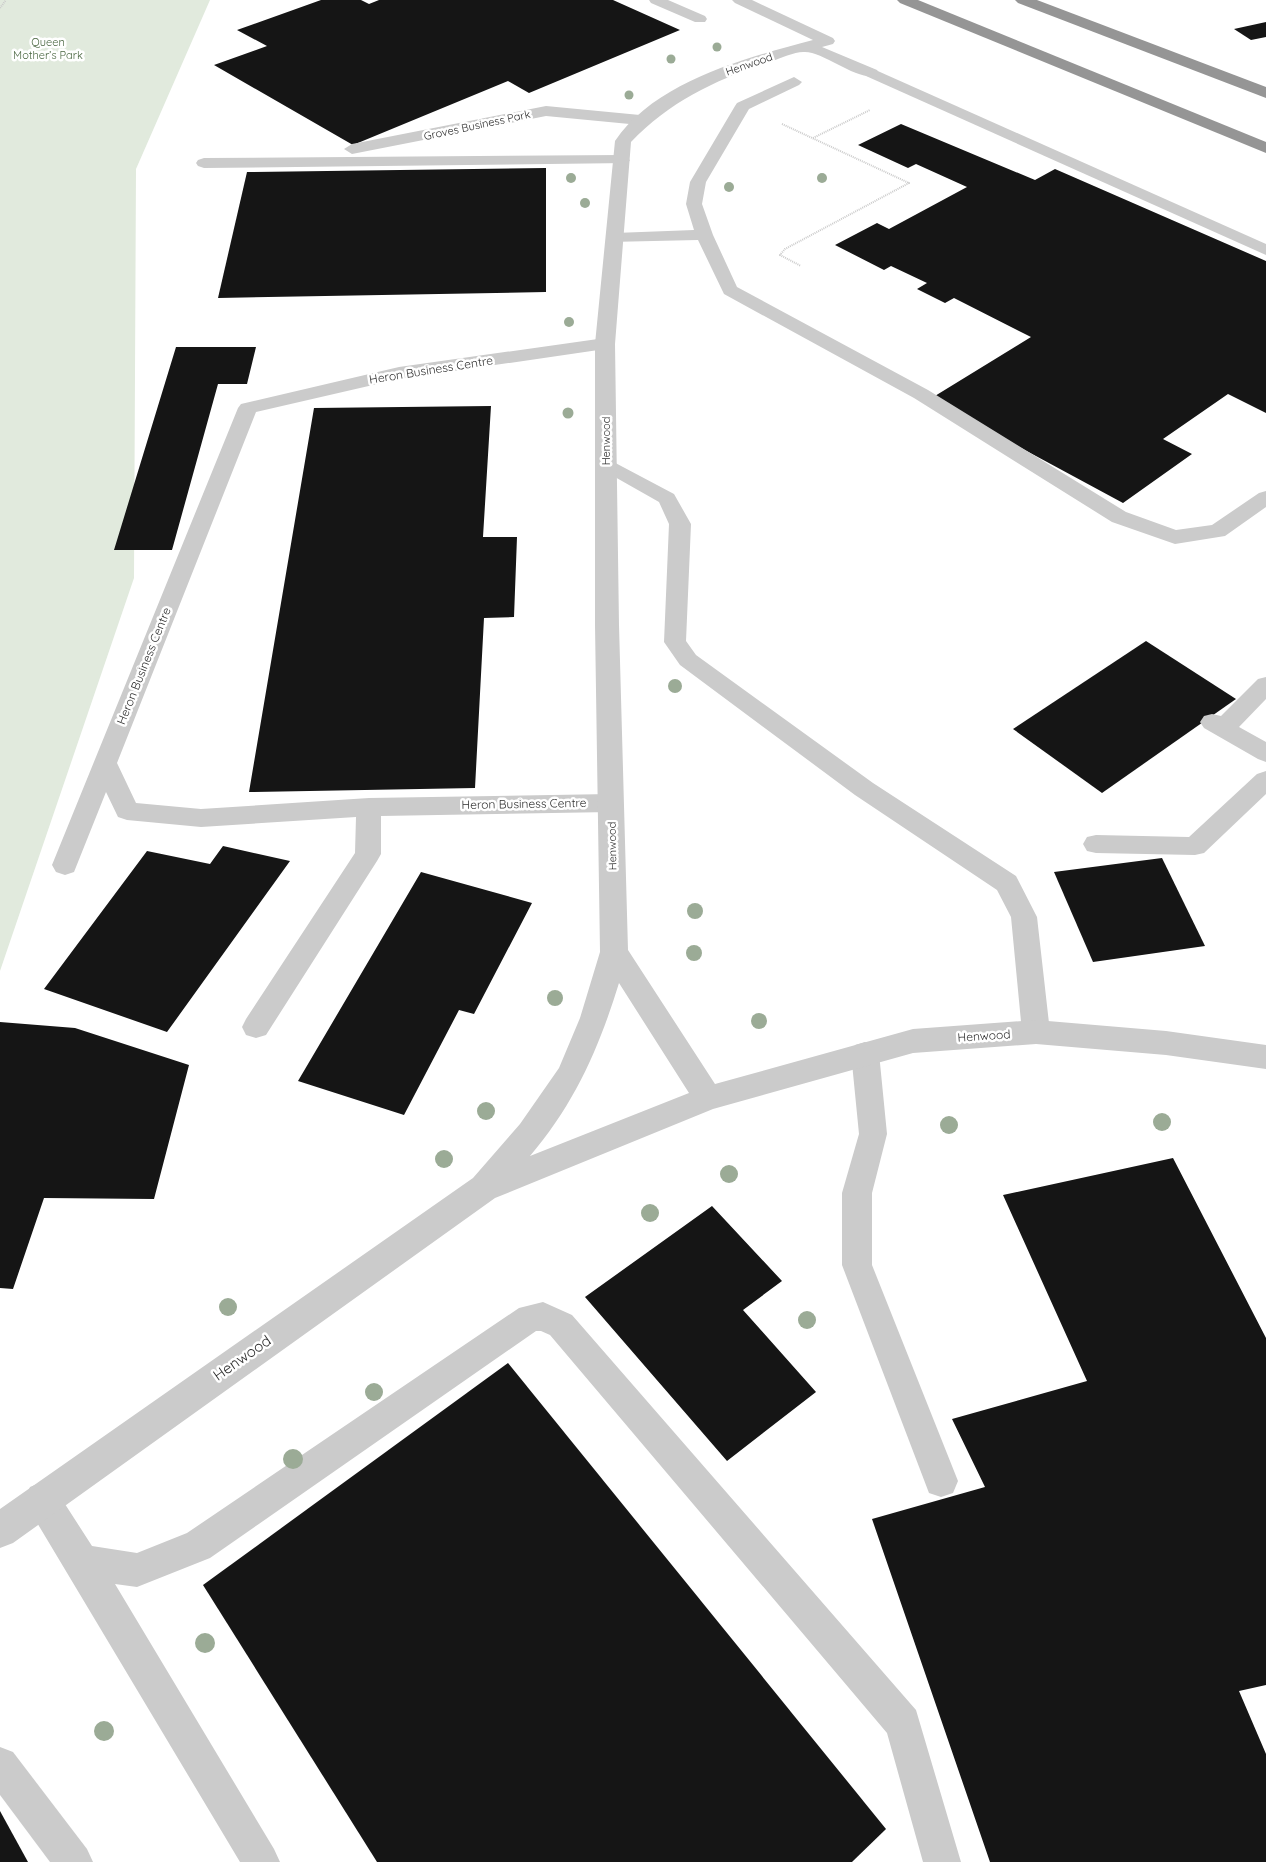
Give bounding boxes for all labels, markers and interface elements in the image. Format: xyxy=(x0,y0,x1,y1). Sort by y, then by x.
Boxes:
park label: Queen Mother’s Park xyxy=(13,35,83,62)
street label: Henwood xyxy=(724,49,774,79)
street label: Groves Business Park xyxy=(422,107,532,143)
street label: Heron Business Centre xyxy=(368,352,494,387)
street label: Henwood xyxy=(599,417,613,465)
street label: Heron Business Centre xyxy=(113,605,174,727)
street label: Heron Business Centre xyxy=(461,795,587,812)
street label: Henwood xyxy=(605,822,619,870)
street label: Henwood xyxy=(957,1026,1011,1045)
street label: Henwood xyxy=(209,1331,274,1384)

